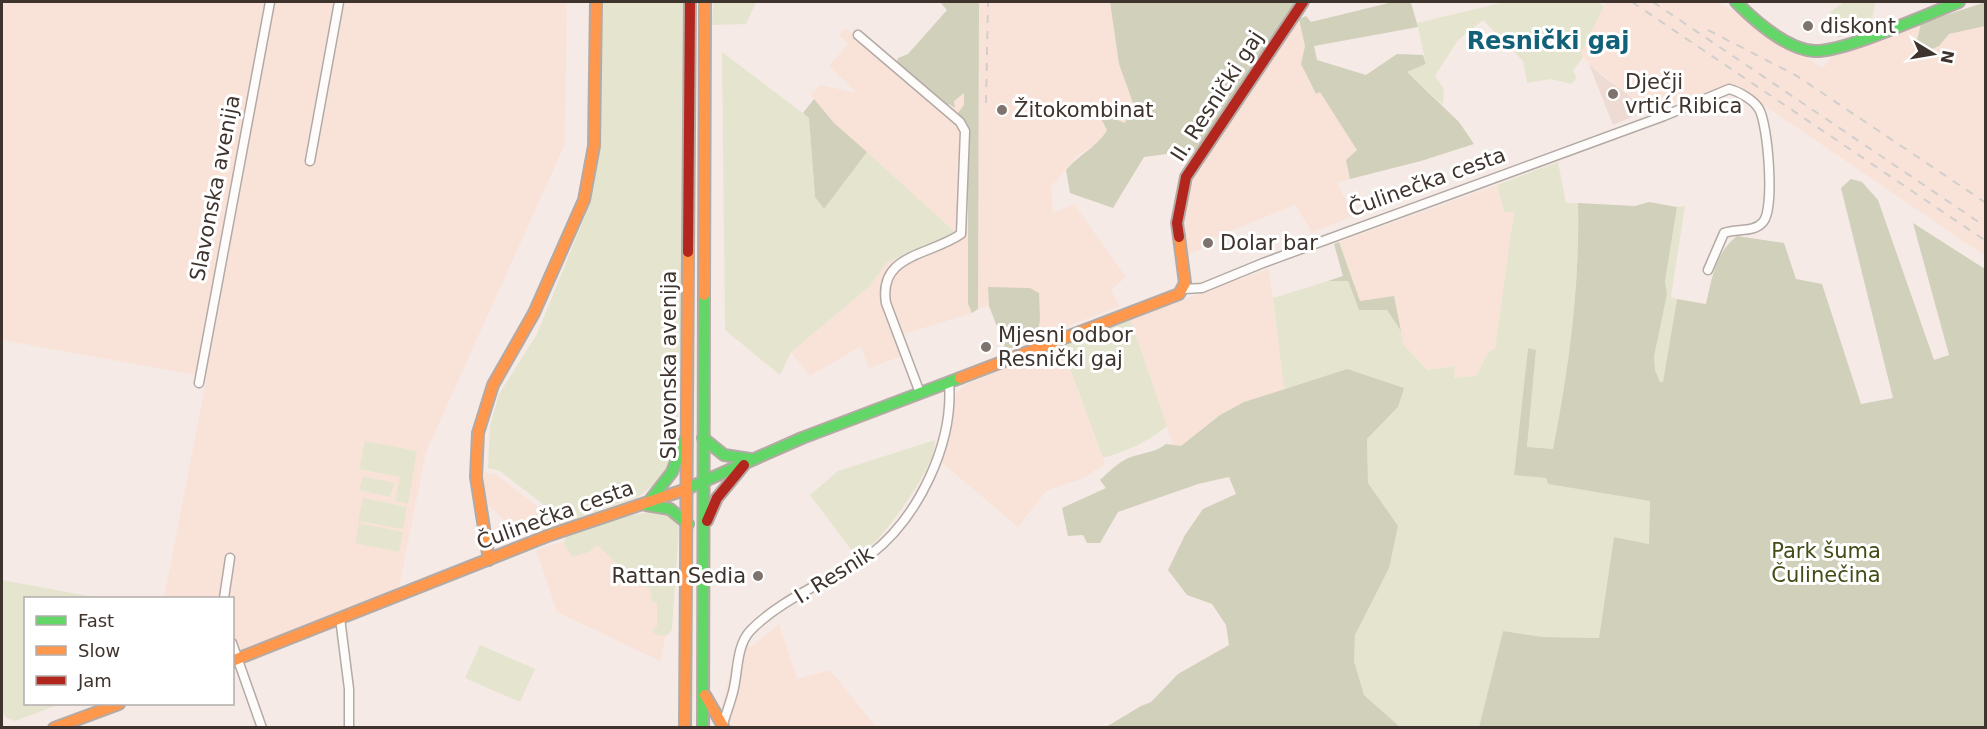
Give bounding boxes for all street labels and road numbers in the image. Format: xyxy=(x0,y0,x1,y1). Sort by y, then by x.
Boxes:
street label: II. Resnički gaj xyxy=(1166,26,1268,166)
street label: Slavonska avenija xyxy=(185,93,245,283)
street label: Čulinečka cesta xyxy=(1345,142,1509,222)
street label: Slavonska avenija xyxy=(657,271,681,459)
street label: Čulinečka cesta xyxy=(473,475,637,555)
street label: I. Resnik xyxy=(790,541,879,609)

